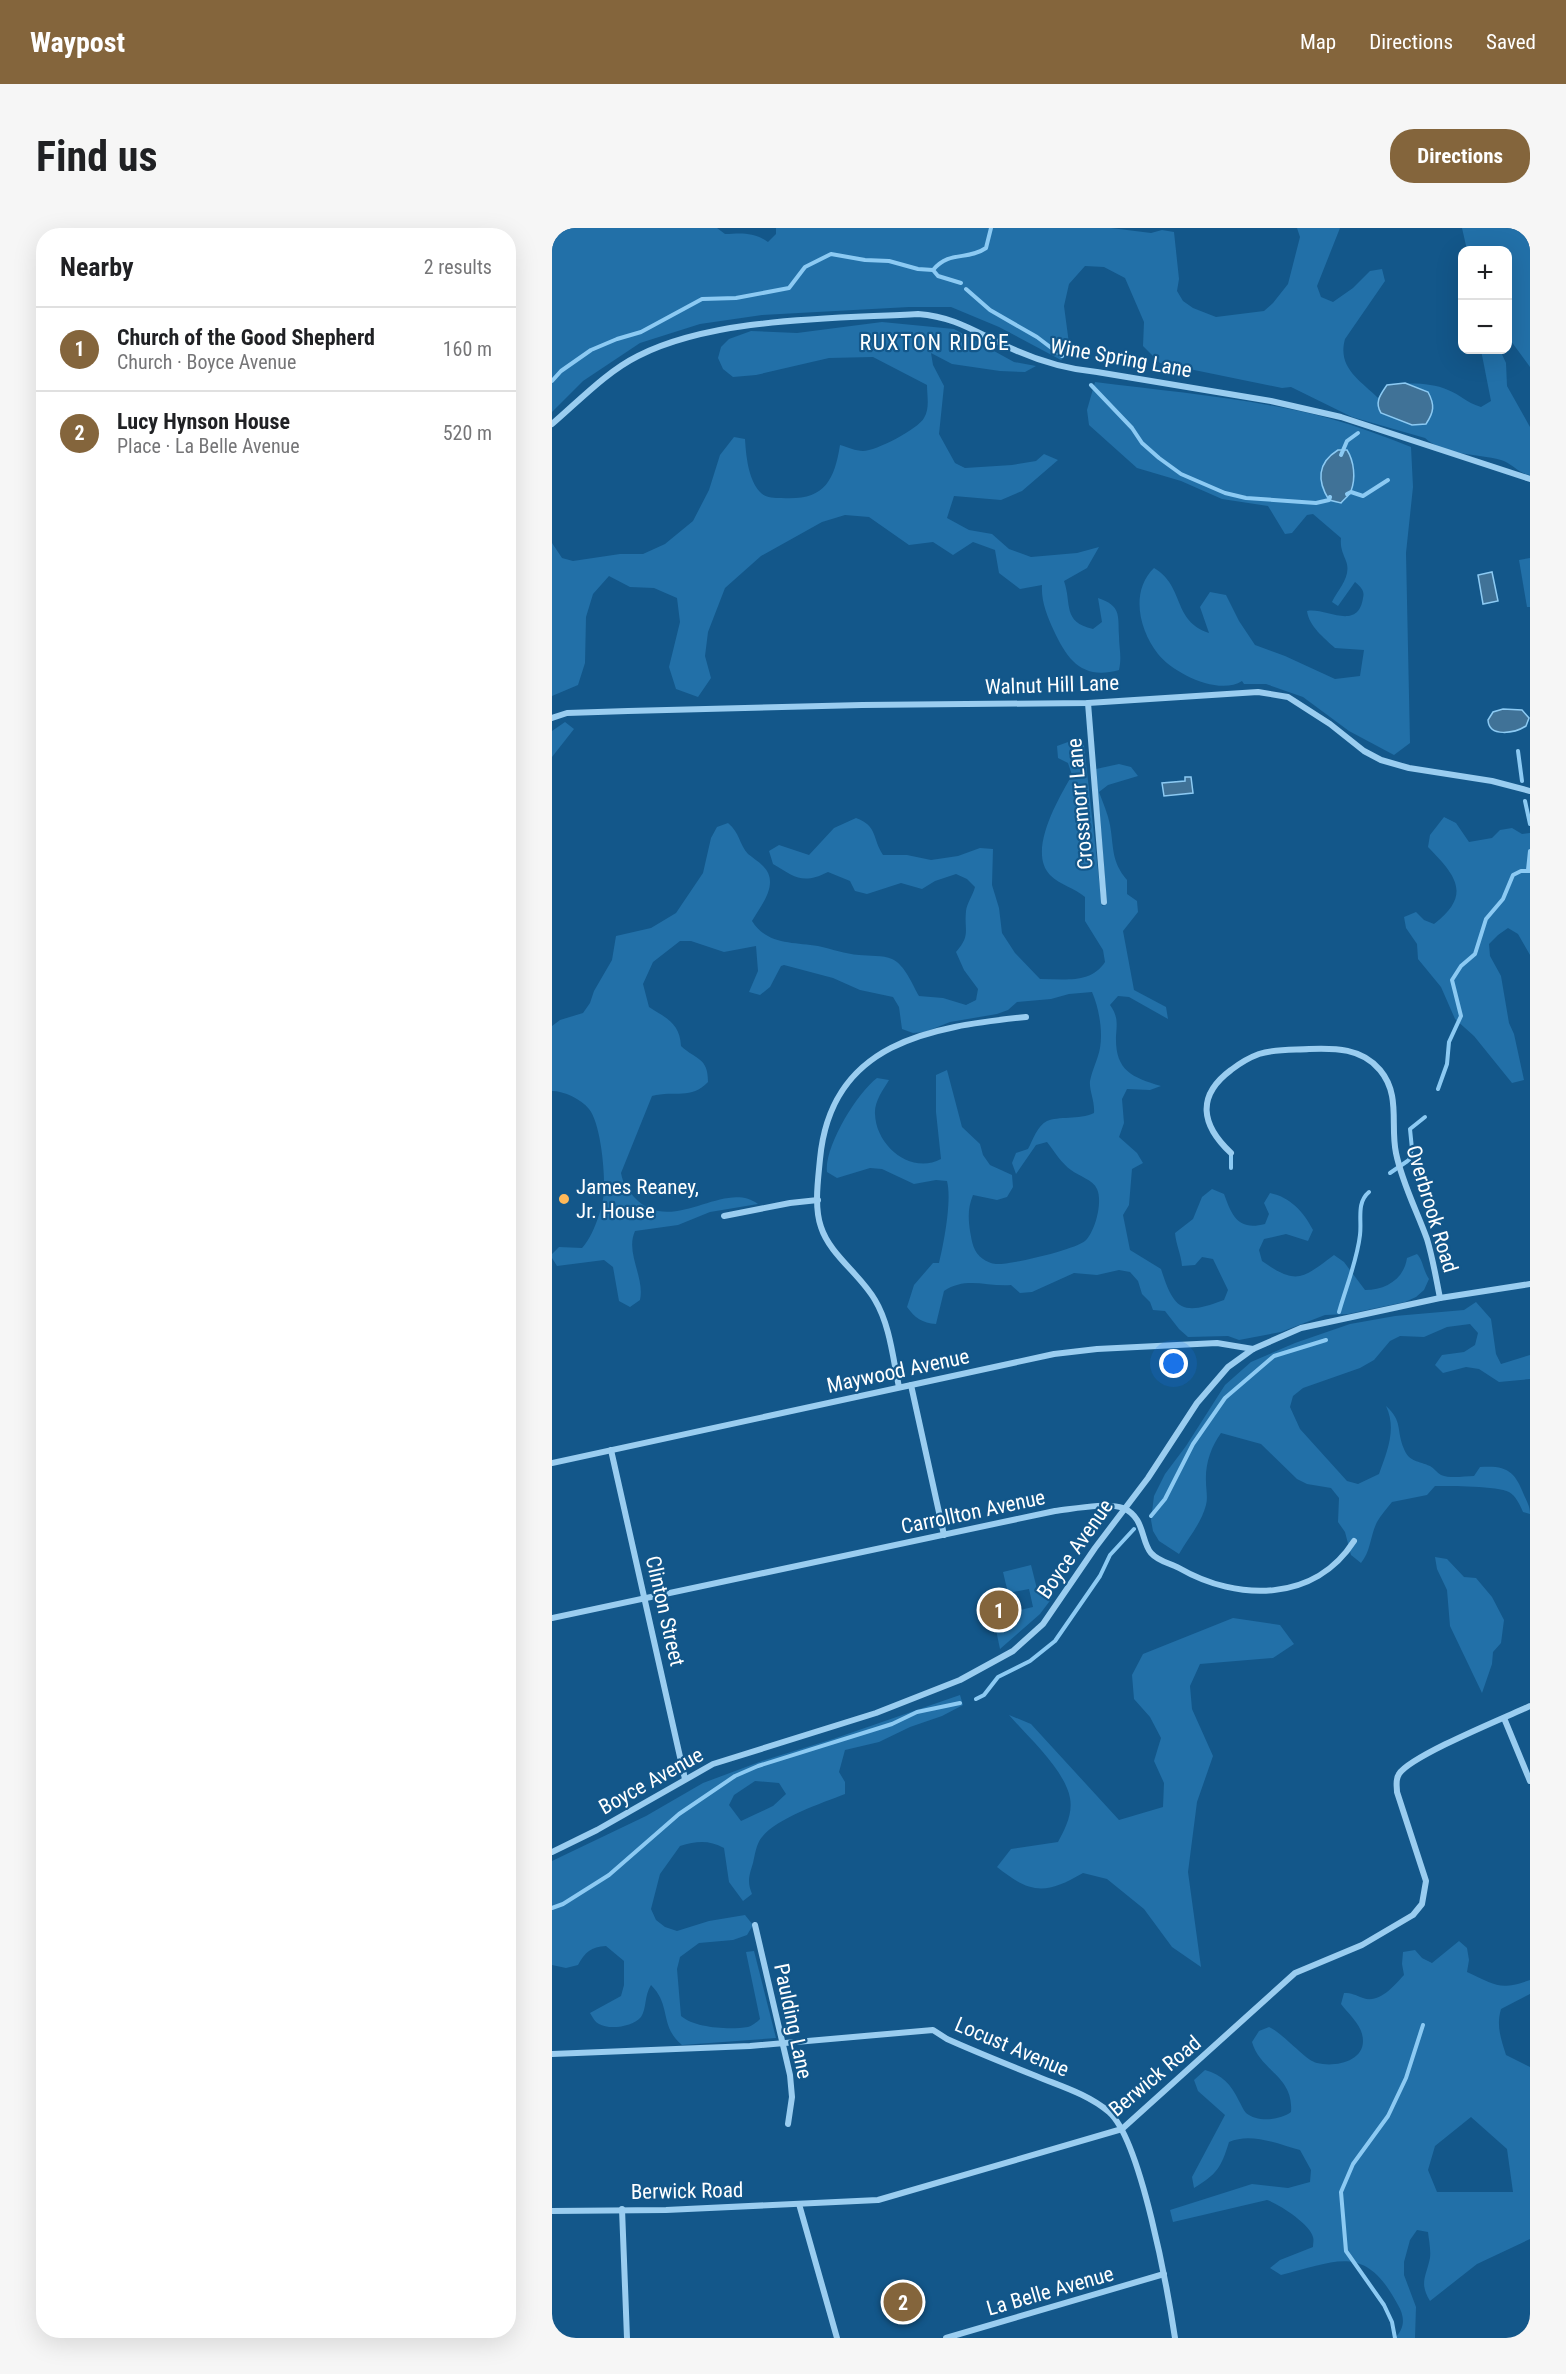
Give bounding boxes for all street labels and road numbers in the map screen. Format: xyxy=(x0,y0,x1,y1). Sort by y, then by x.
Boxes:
street label: Wine Spring Lane xyxy=(1048,334,1194,382)
street label: Walnut Hill Lane xyxy=(984,671,1120,699)
street label: Crossmorr Lane xyxy=(1062,737,1098,871)
street label: Overbrook Road xyxy=(1401,1142,1463,1276)
street label: Maywood Avenue xyxy=(825,1344,972,1398)
street label: Carrollton Avenue xyxy=(899,1485,1047,1539)
street label: Boyce Avenue xyxy=(1032,1495,1118,1603)
street label: Clinton Street xyxy=(641,1554,689,1668)
street label: Boyce Avenue xyxy=(595,1742,707,1819)
street label: Paulding Lane xyxy=(769,1961,817,2081)
street label: Locust Avenue xyxy=(951,2012,1073,2082)
street label: Berwick Road xyxy=(1104,2031,1206,2121)
street label: Berwick Road xyxy=(631,2178,743,2204)
street label: La Belle Avenue xyxy=(984,2261,1116,2321)

